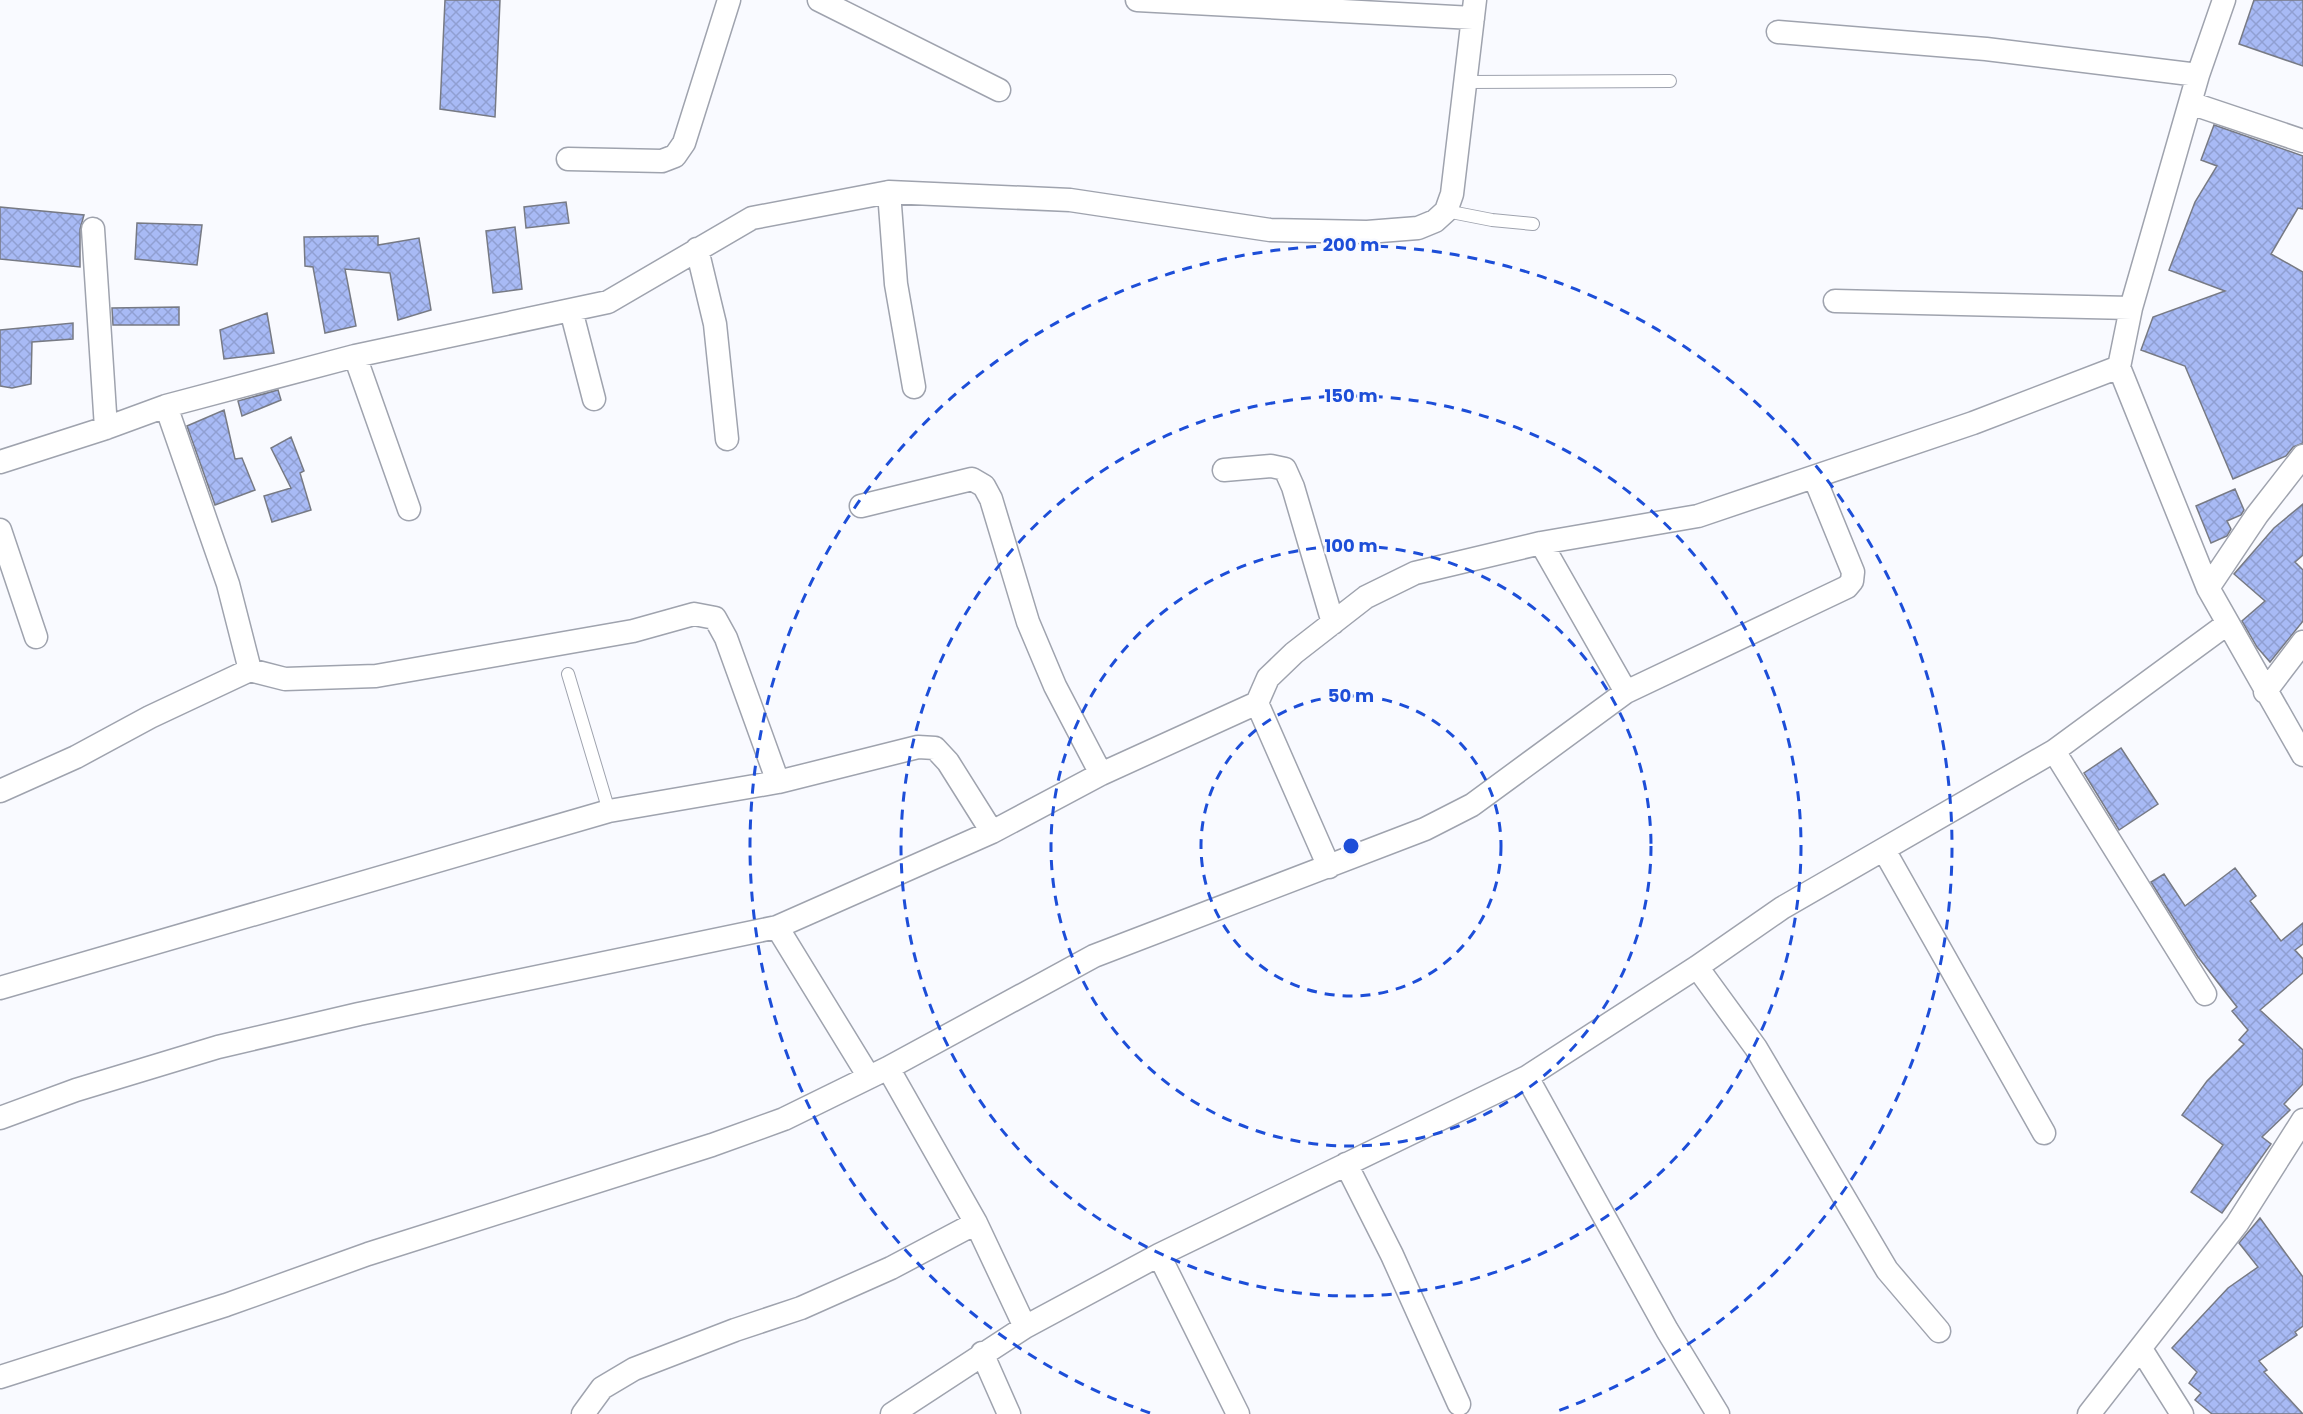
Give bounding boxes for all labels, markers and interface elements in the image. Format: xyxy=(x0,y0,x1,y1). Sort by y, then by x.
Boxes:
text: 200 m xyxy=(1323,232,1379,257)
text: 150 m xyxy=(1324,383,1378,408)
text: 100 m xyxy=(1324,533,1378,558)
text: 50 m xyxy=(1328,683,1374,708)
centre of rings xyxy=(1341,836,1361,856)

